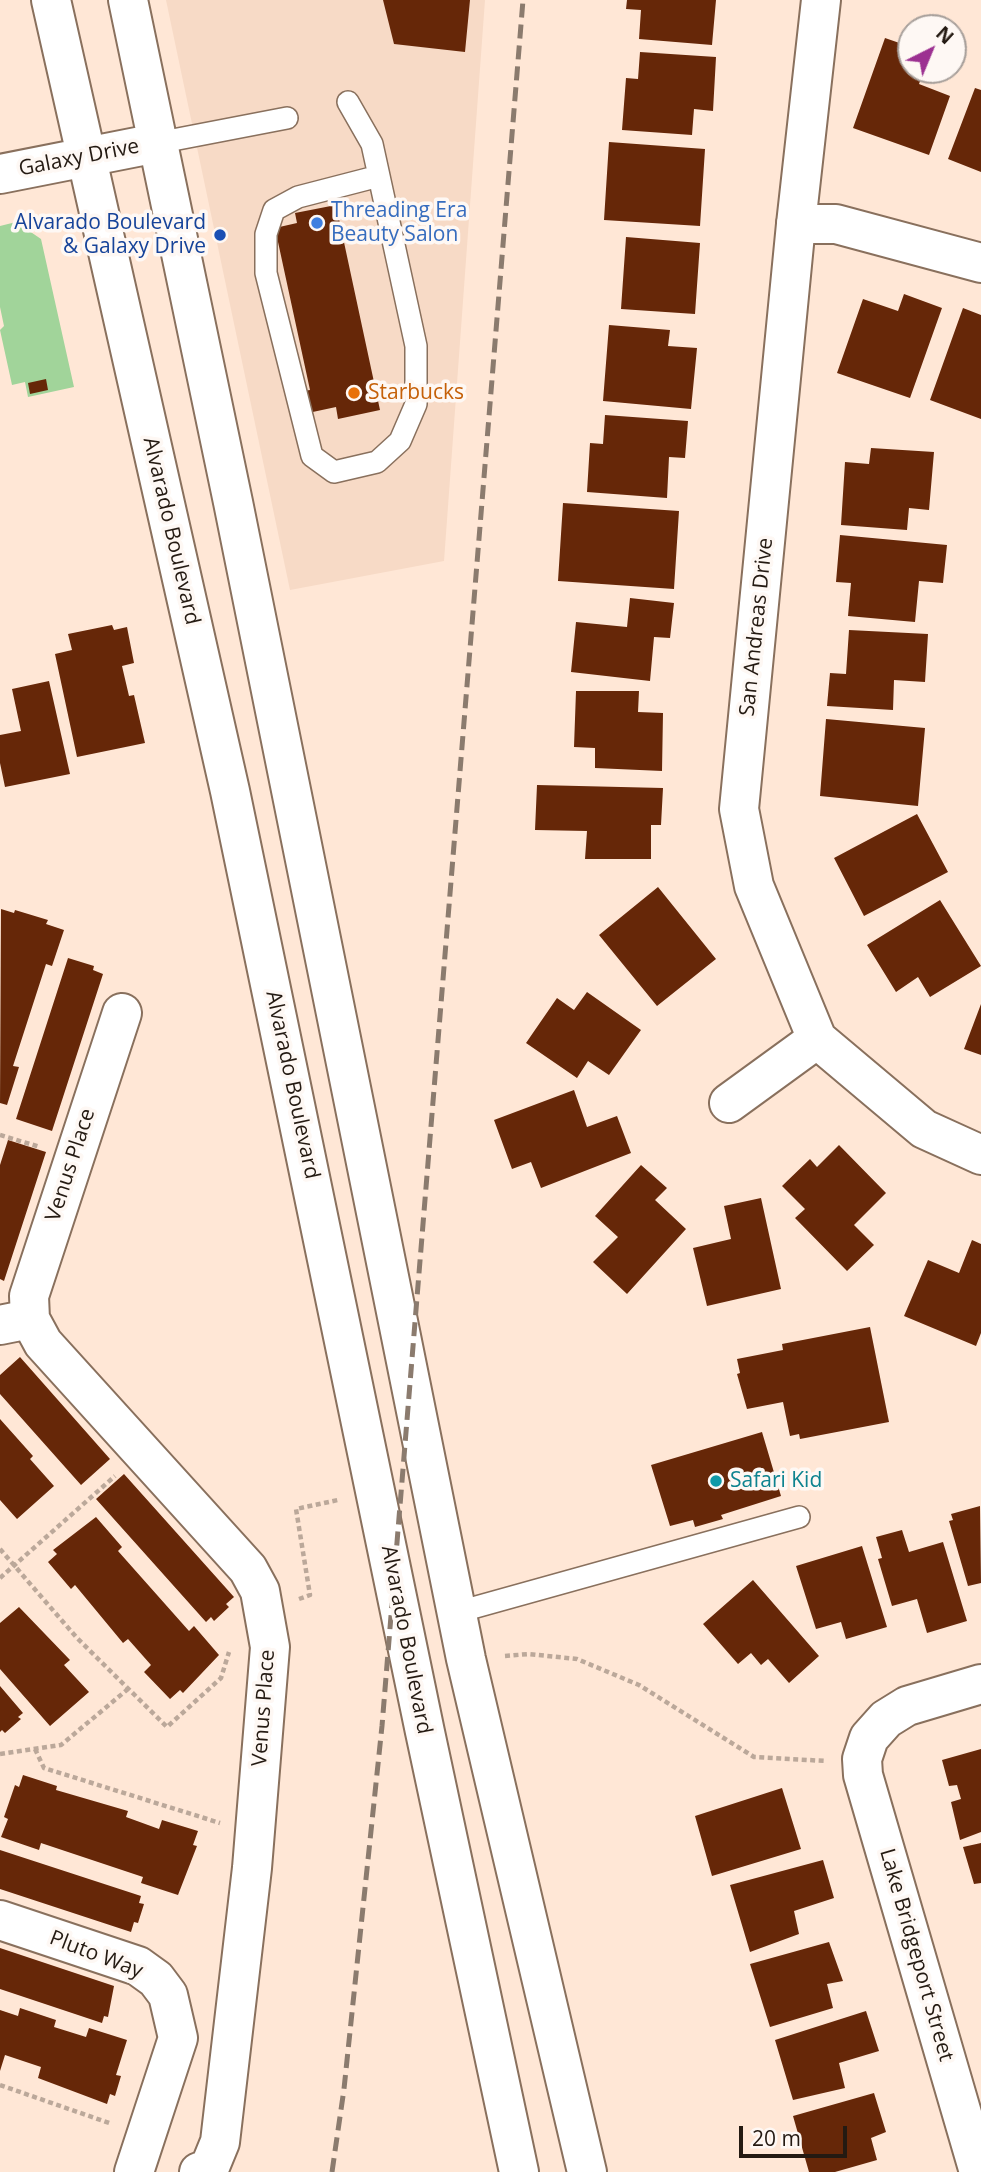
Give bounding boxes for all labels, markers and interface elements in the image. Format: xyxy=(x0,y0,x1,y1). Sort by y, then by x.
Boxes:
north arrow xyxy=(897,14,967,84)
text: N xyxy=(930,20,959,50)
street label: Galaxy Drive xyxy=(17,134,141,182)
place label: Threading Era Beauty Salon xyxy=(331,198,467,248)
place label: Alvarado Boulevard & Galaxy Drive xyxy=(14,210,206,260)
marker: Threading Era Beauty Salon xyxy=(309,215,325,231)
marker: Alvarado Boulevard & Galaxy Drive xyxy=(212,227,228,243)
place label: Starbucks xyxy=(368,380,464,406)
marker: Starbucks xyxy=(346,385,362,401)
street label: Alvarado Boulevard xyxy=(137,435,205,627)
street label: San Andreas Drive xyxy=(735,536,779,718)
street label: Alvarado Boulevard xyxy=(260,989,324,1181)
street label: Venus Place xyxy=(41,1105,101,1225)
place label: Safari Kid xyxy=(730,1468,822,1494)
marker: Safari Kid xyxy=(708,1473,724,1489)
street label: Alvarado Boulevard xyxy=(375,1544,437,1736)
street label: Venus Place xyxy=(247,1649,281,1767)
street label: Lake Bridgeport Street xyxy=(874,1846,958,2064)
street label: Pluto Way xyxy=(46,1926,146,1984)
scale bar xyxy=(743,2112,852,2156)
text: 20 m xyxy=(752,2124,801,2152)

